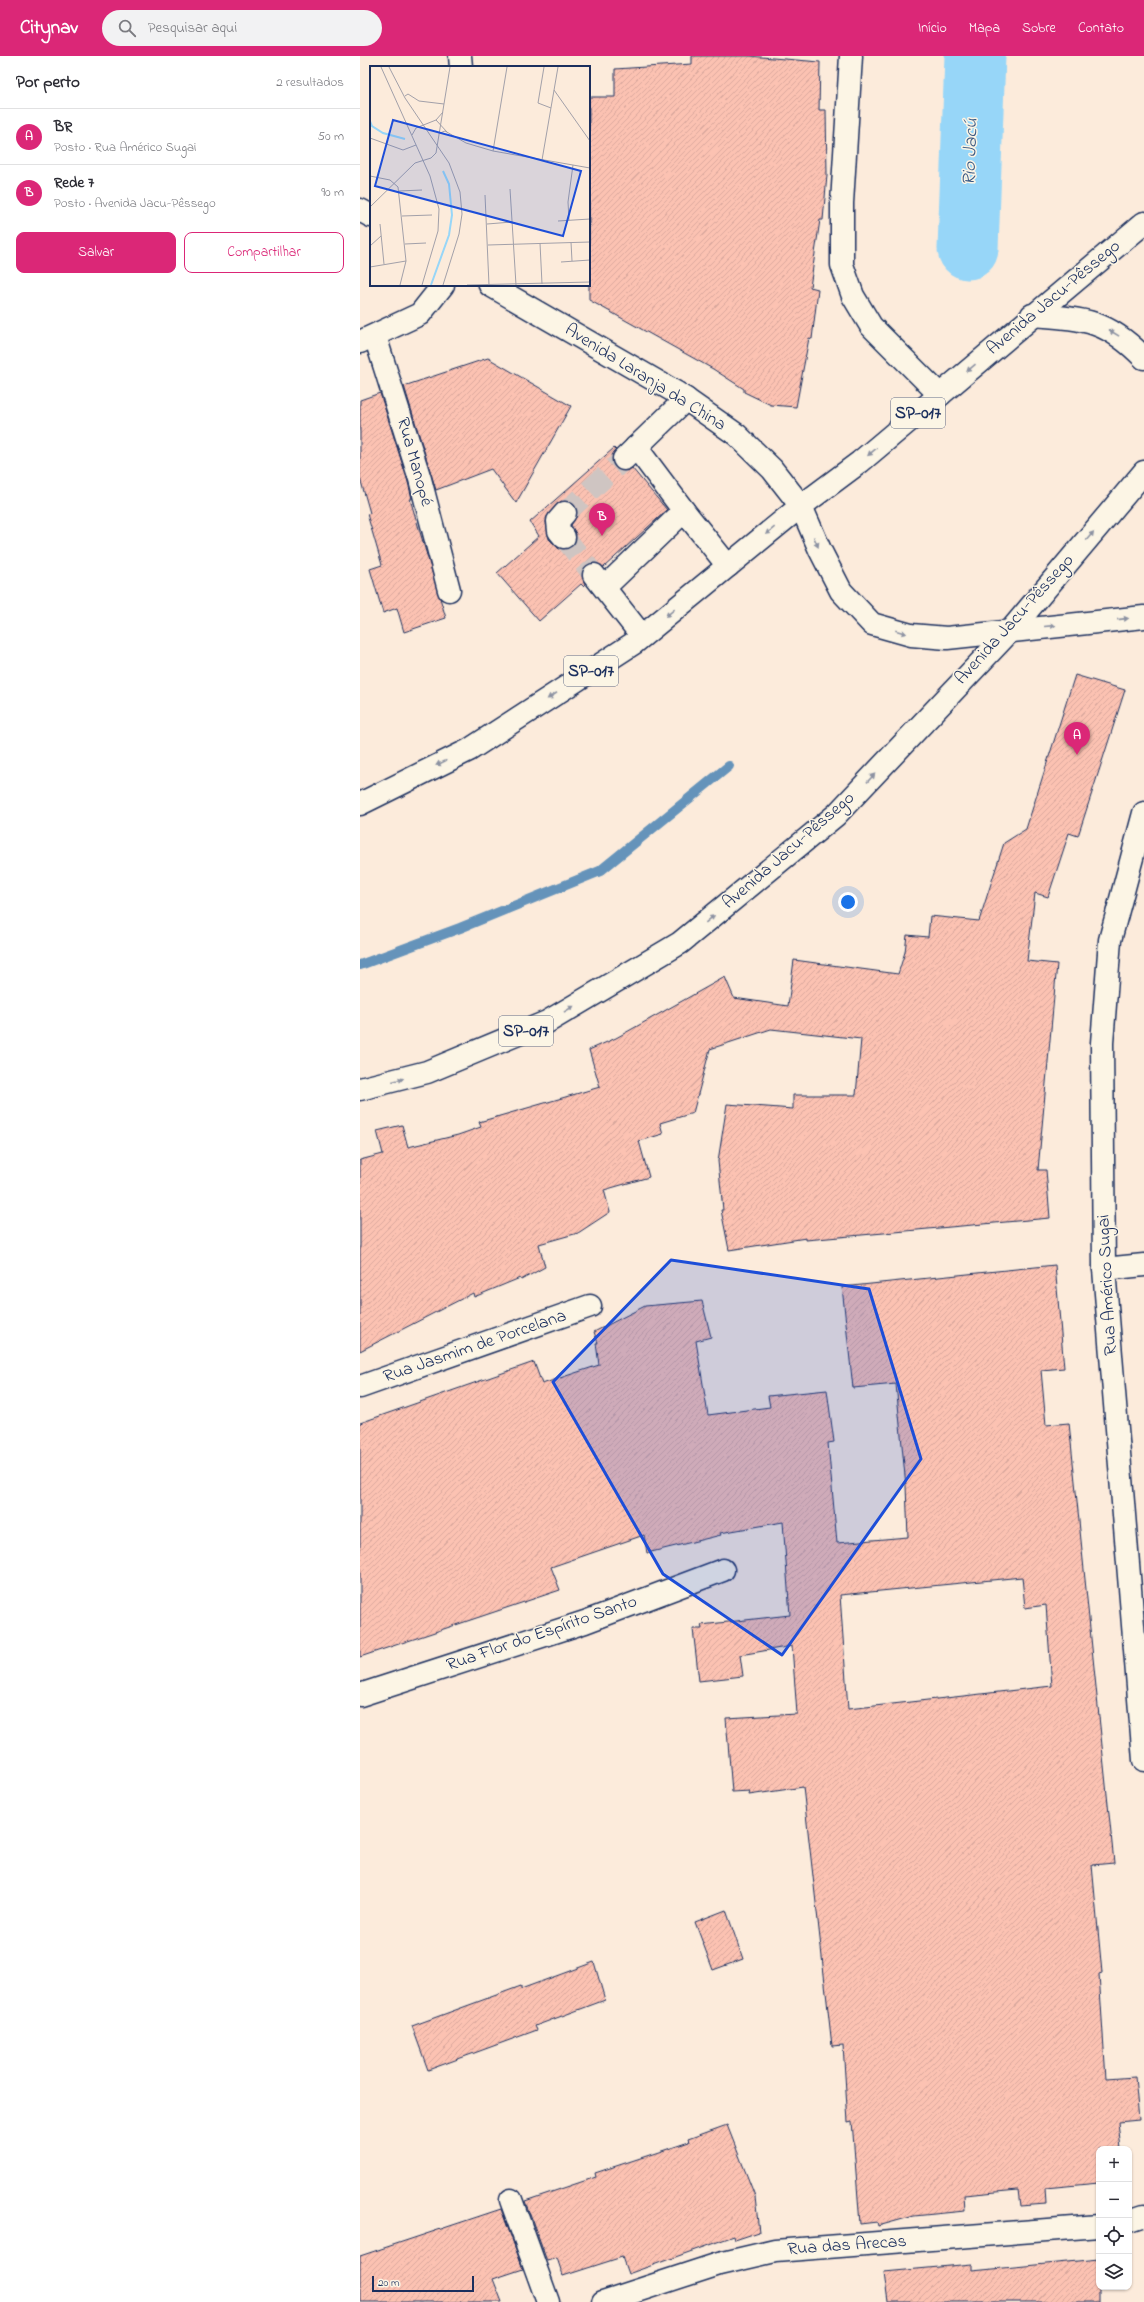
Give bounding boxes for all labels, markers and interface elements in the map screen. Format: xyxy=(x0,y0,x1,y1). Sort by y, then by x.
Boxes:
search box xyxy=(102,10,382,46)
text: Citynav xyxy=(20,15,78,42)
icon: search xyxy=(116,17,138,39)
text: Pesquisar aqui xyxy=(148,17,237,39)
text: Início xyxy=(918,18,947,39)
text: Mapa xyxy=(969,18,1000,39)
text: Sobre xyxy=(1022,18,1056,39)
text: Contato xyxy=(1078,18,1124,39)
inset map xyxy=(370,66,590,286)
text: Por perto xyxy=(16,70,80,95)
text: 2 resultados xyxy=(276,73,344,92)
text: BR xyxy=(54,116,72,138)
water label: Rio Jacú xyxy=(956,118,986,186)
text: A xyxy=(25,127,33,146)
text: 50 m xyxy=(318,127,344,146)
text: Posto · Rua Américo Sugai xyxy=(54,138,196,157)
text: Rede 7 xyxy=(54,172,94,194)
text: B xyxy=(25,183,33,202)
text: 90 m xyxy=(321,183,344,202)
text: Posto · Avenida Jacu-Pêssego xyxy=(54,194,216,213)
button: Salvar xyxy=(16,232,176,273)
button: Compartilhar xyxy=(184,232,344,273)
street label: Avenida Jacu-Pêssego xyxy=(981,234,1127,363)
street label: Avenida Laranja da China xyxy=(559,318,731,438)
one-way arrow xyxy=(1108,329,1120,336)
one-way arrow xyxy=(966,363,976,372)
road number: SP-017 xyxy=(891,398,945,428)
street label: Rua Manopé xyxy=(389,415,439,510)
one-way arrow xyxy=(866,447,877,456)
pin: B xyxy=(589,503,615,536)
one-way arrow xyxy=(765,526,776,535)
one-way arrow xyxy=(1086,530,1095,541)
one-way arrow xyxy=(814,536,820,548)
street label: Avenida Jacu-Pêssego xyxy=(949,549,1082,692)
one-way arrow xyxy=(664,609,675,618)
one-way arrow xyxy=(1116,616,1129,622)
one-way arrow xyxy=(1044,623,1056,629)
one-way arrow xyxy=(895,629,907,635)
road number: SP-017 xyxy=(564,656,618,686)
one-way arrow xyxy=(547,692,557,700)
pin: A xyxy=(1064,722,1090,755)
one-way arrow xyxy=(436,760,447,766)
one-way arrow xyxy=(866,773,875,783)
street label: Avenida Jacu-Pêssego xyxy=(717,786,862,917)
your location xyxy=(838,892,858,912)
one-way arrow xyxy=(704,914,715,923)
one-way arrow xyxy=(563,1006,575,1013)
road number: SP-017 xyxy=(499,1016,553,1046)
one-way arrow xyxy=(391,1076,404,1082)
street label: Rua Américo Sugai xyxy=(1091,1214,1126,1356)
street label: Rua Jasmim de Porcelana xyxy=(380,1303,570,1391)
street label: Rua Flor do Espírito Santo xyxy=(443,1589,641,1679)
map controls xyxy=(1096,2146,1132,2290)
button: + xyxy=(1096,2146,1132,2182)
button: − xyxy=(1096,2182,1132,2218)
button: locate xyxy=(1096,2218,1132,2254)
street label: Rua das Arecas xyxy=(786,2229,908,2263)
button: layers xyxy=(1096,2254,1132,2290)
scale bar xyxy=(372,2274,474,2293)
text: 20 m xyxy=(378,2275,400,2291)

